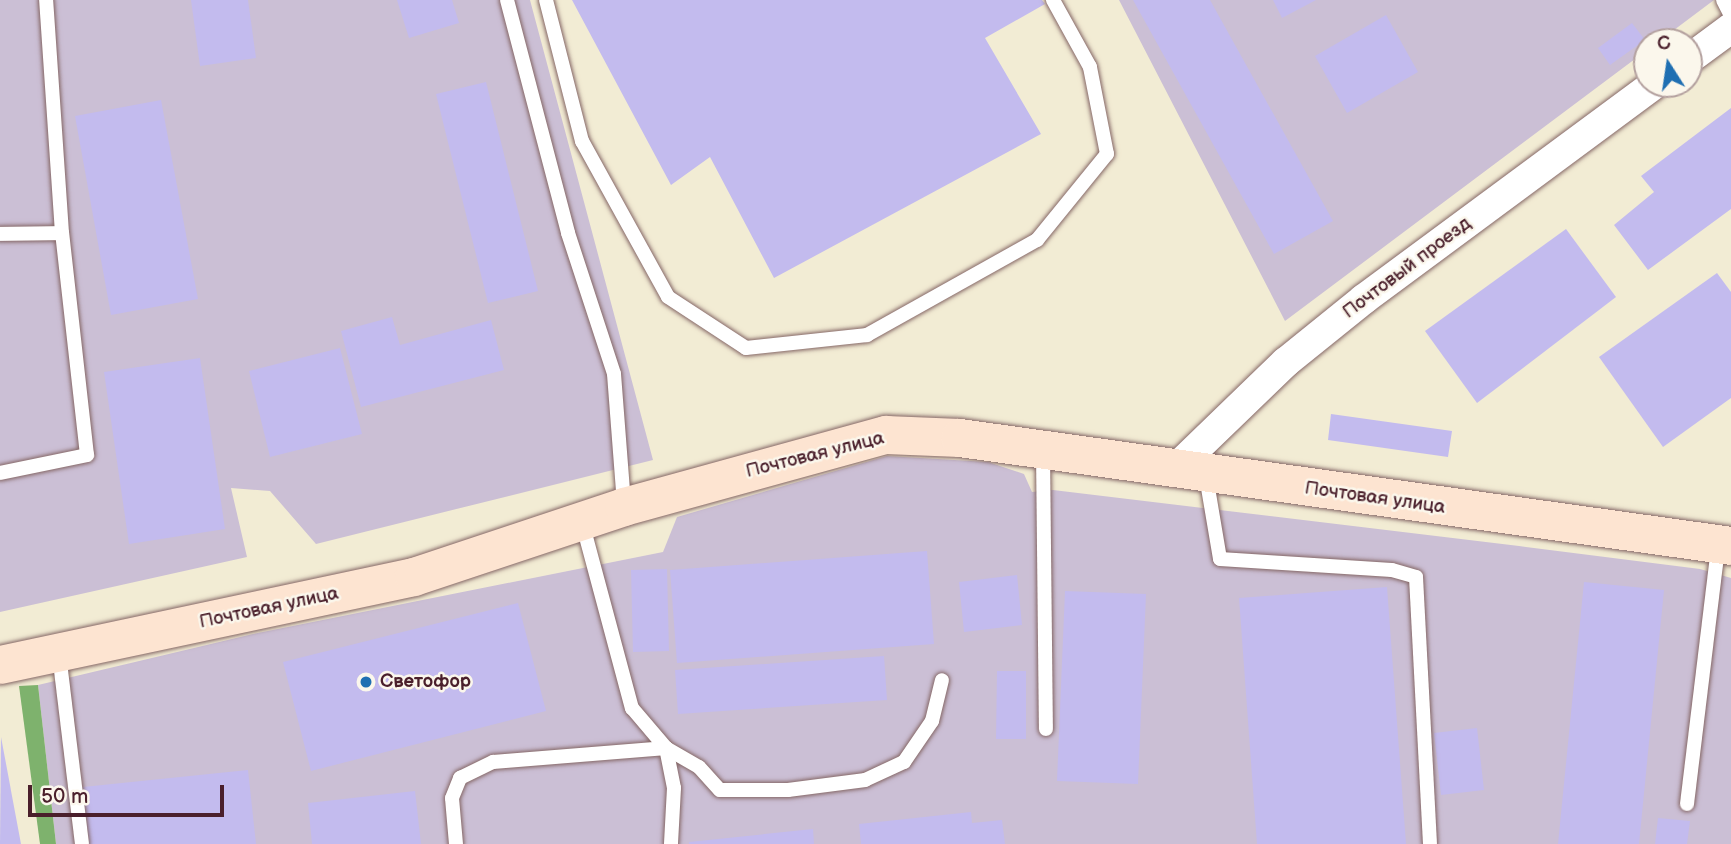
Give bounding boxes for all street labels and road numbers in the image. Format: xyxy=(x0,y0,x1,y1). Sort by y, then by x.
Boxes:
street label: Почтовый проезд xyxy=(1338,212,1476,324)
street label: Почтовая улица xyxy=(743,427,887,483)
street label: Почтовая улица xyxy=(1303,477,1447,519)
street label: Почтовая улица xyxy=(197,582,341,634)

